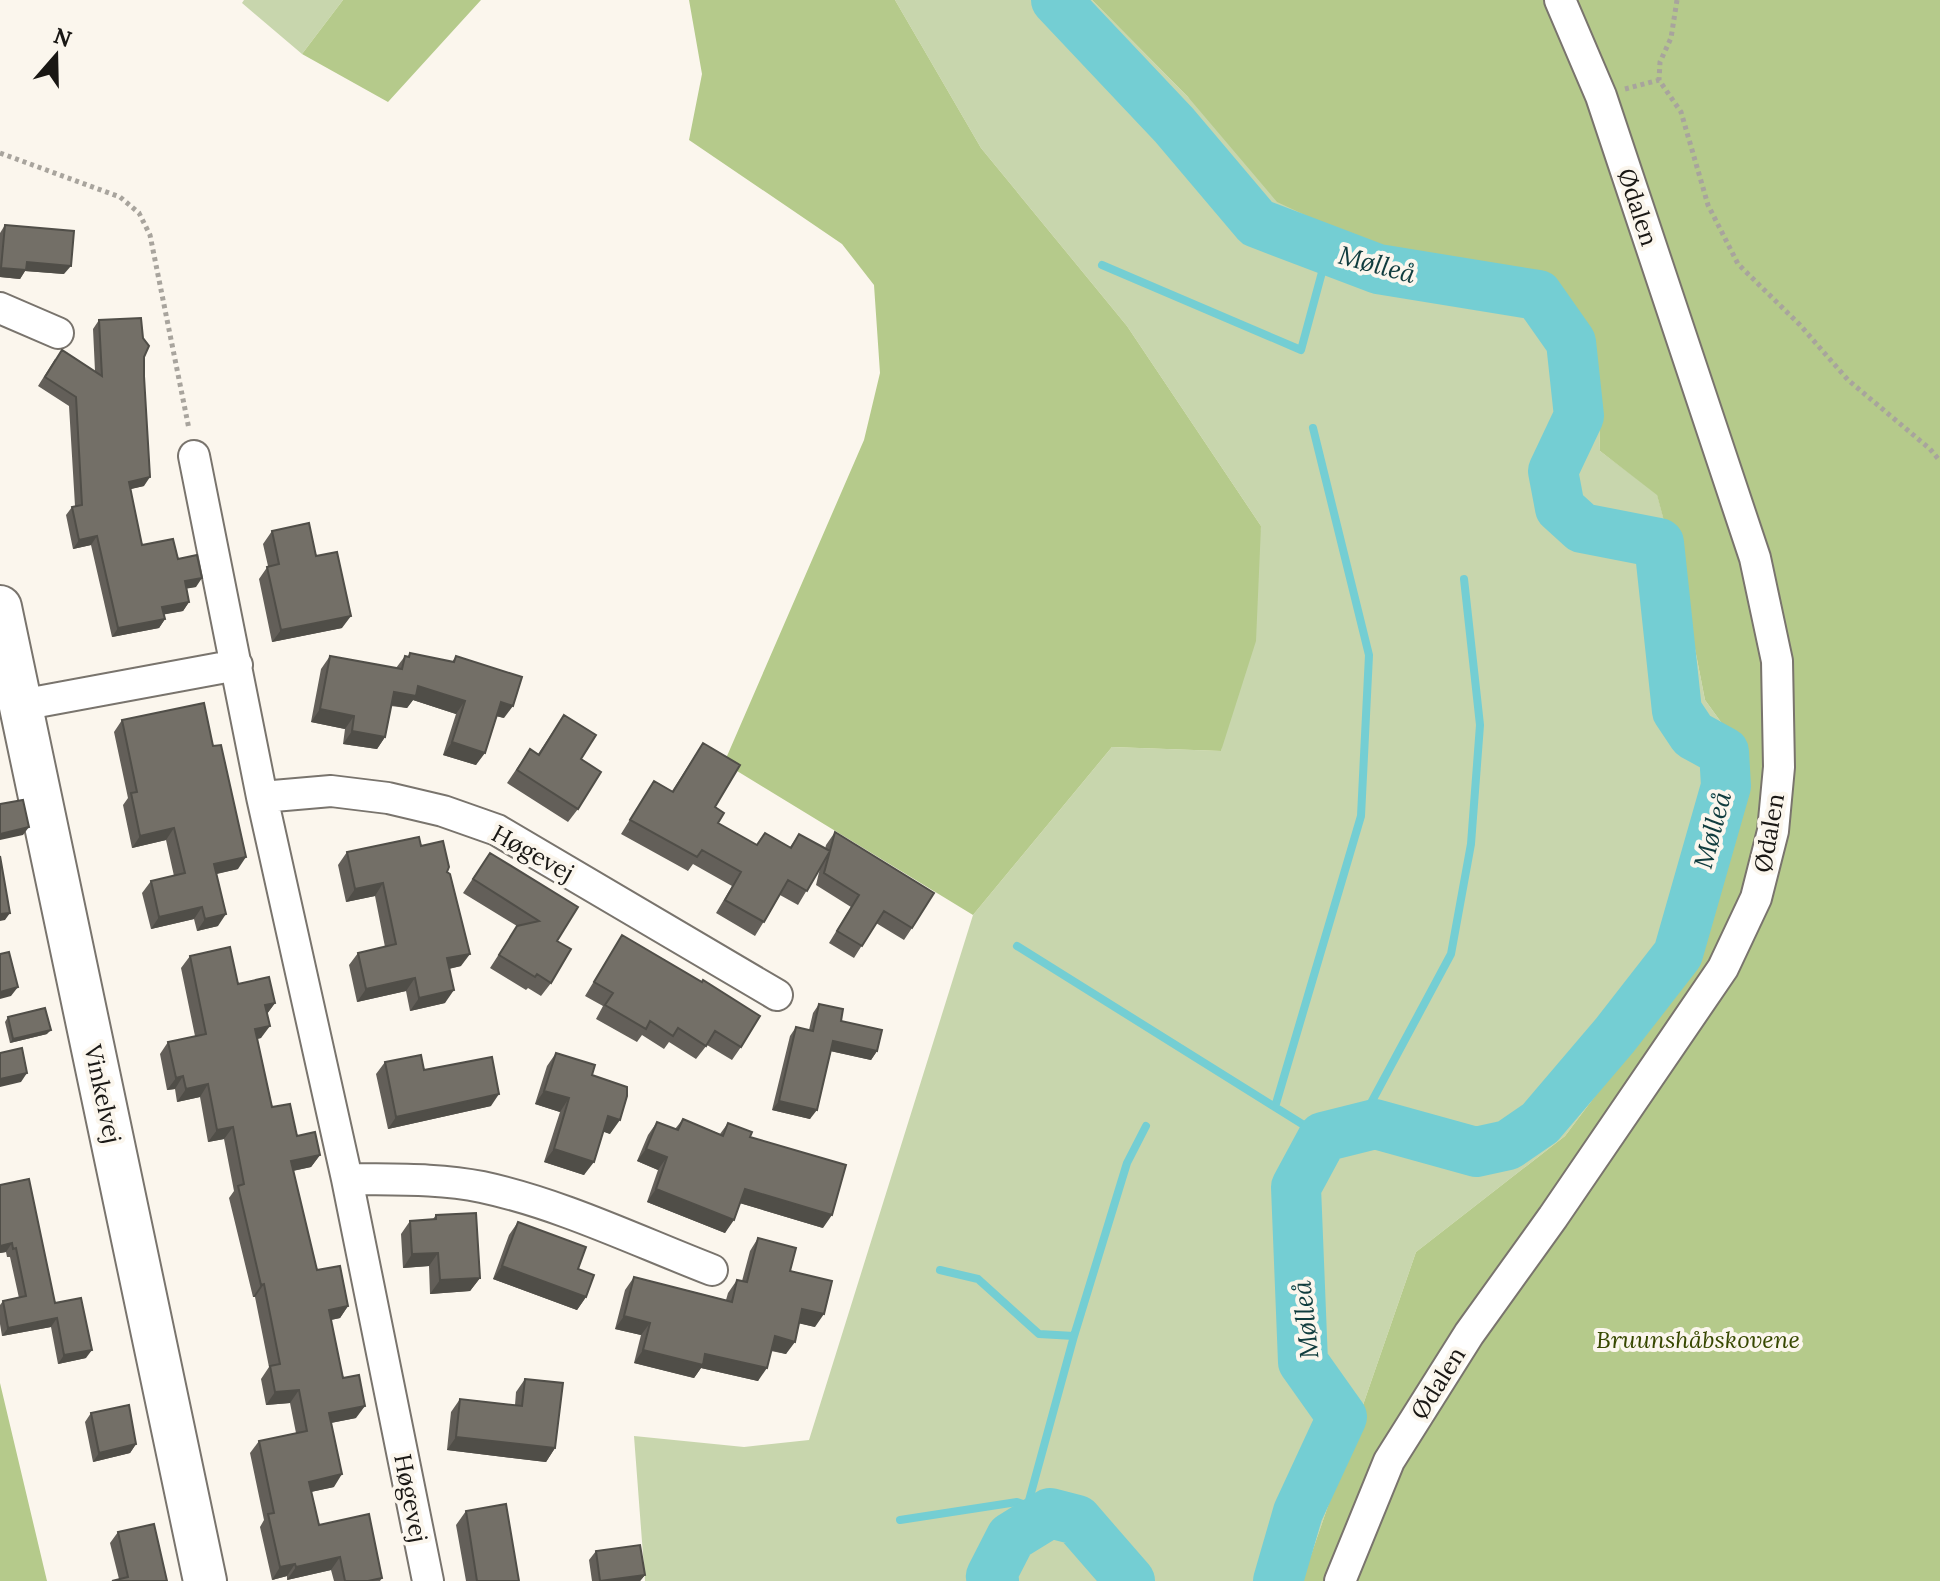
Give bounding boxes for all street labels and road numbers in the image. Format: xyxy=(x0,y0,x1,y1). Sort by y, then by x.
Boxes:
street label: Ødalen xyxy=(1611,164,1665,250)
street label: Ødalen xyxy=(1747,791,1791,875)
street label: Høgevej xyxy=(486,818,580,888)
street label: Vinkelvej xyxy=(77,1041,129,1146)
street label: Ødalen xyxy=(1404,1341,1472,1425)
street label: Høgevej xyxy=(387,1451,435,1545)

